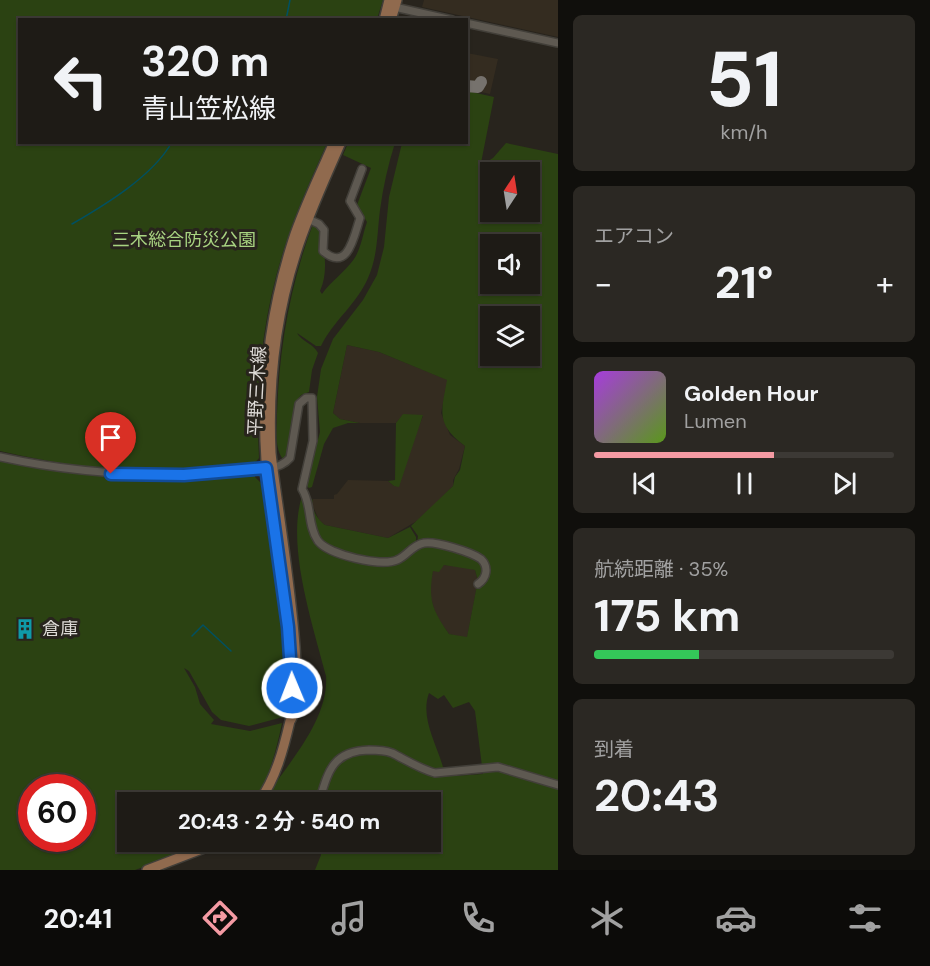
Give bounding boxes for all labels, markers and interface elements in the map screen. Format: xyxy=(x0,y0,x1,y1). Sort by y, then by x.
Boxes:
text: 51 xyxy=(706,29,782,130)
text: 320 m xyxy=(141,34,269,89)
icon: left xyxy=(42,42,120,120)
text: 青山笠松線 xyxy=(141,91,276,126)
text: km/h xyxy=(720,119,768,145)
north arrow xyxy=(480,162,540,222)
map controls xyxy=(480,162,540,366)
text: エアコン xyxy=(594,223,674,249)
park label: 三木総合防災公園 xyxy=(112,228,256,252)
button: sound xyxy=(480,234,540,294)
text: 21° xyxy=(715,253,773,312)
text: − xyxy=(594,262,612,305)
text: + xyxy=(876,262,894,305)
button: layers xyxy=(480,306,540,366)
street label: 平野三木線 xyxy=(243,345,271,437)
text: Golden Hour xyxy=(684,379,819,408)
text: Lumen xyxy=(684,408,747,434)
pin xyxy=(85,412,136,474)
icon: arrive xyxy=(94,421,127,454)
icon: previous xyxy=(628,467,661,500)
icon: pause xyxy=(728,467,761,500)
icon: next xyxy=(828,467,861,500)
text: 航続距離 · 35% xyxy=(594,556,728,582)
text: 175 km xyxy=(594,586,740,645)
building icon: 倉庫 xyxy=(13,617,37,641)
place label: 倉庫 xyxy=(42,617,78,641)
position arrow xyxy=(260,656,324,720)
text: 到着 xyxy=(594,736,634,762)
text: 20:43 xyxy=(594,766,719,825)
speed limit sign: 60 xyxy=(18,774,96,852)
text: 20:43 · 2 分 · 540 m xyxy=(178,807,380,836)
icon: directions xyxy=(199,897,241,939)
icon: music xyxy=(328,897,370,939)
icon: phone xyxy=(457,897,499,939)
icon: climate xyxy=(586,897,628,939)
icon: car xyxy=(715,897,757,939)
icon: filters xyxy=(844,897,886,939)
text: 20:41 xyxy=(44,901,112,936)

